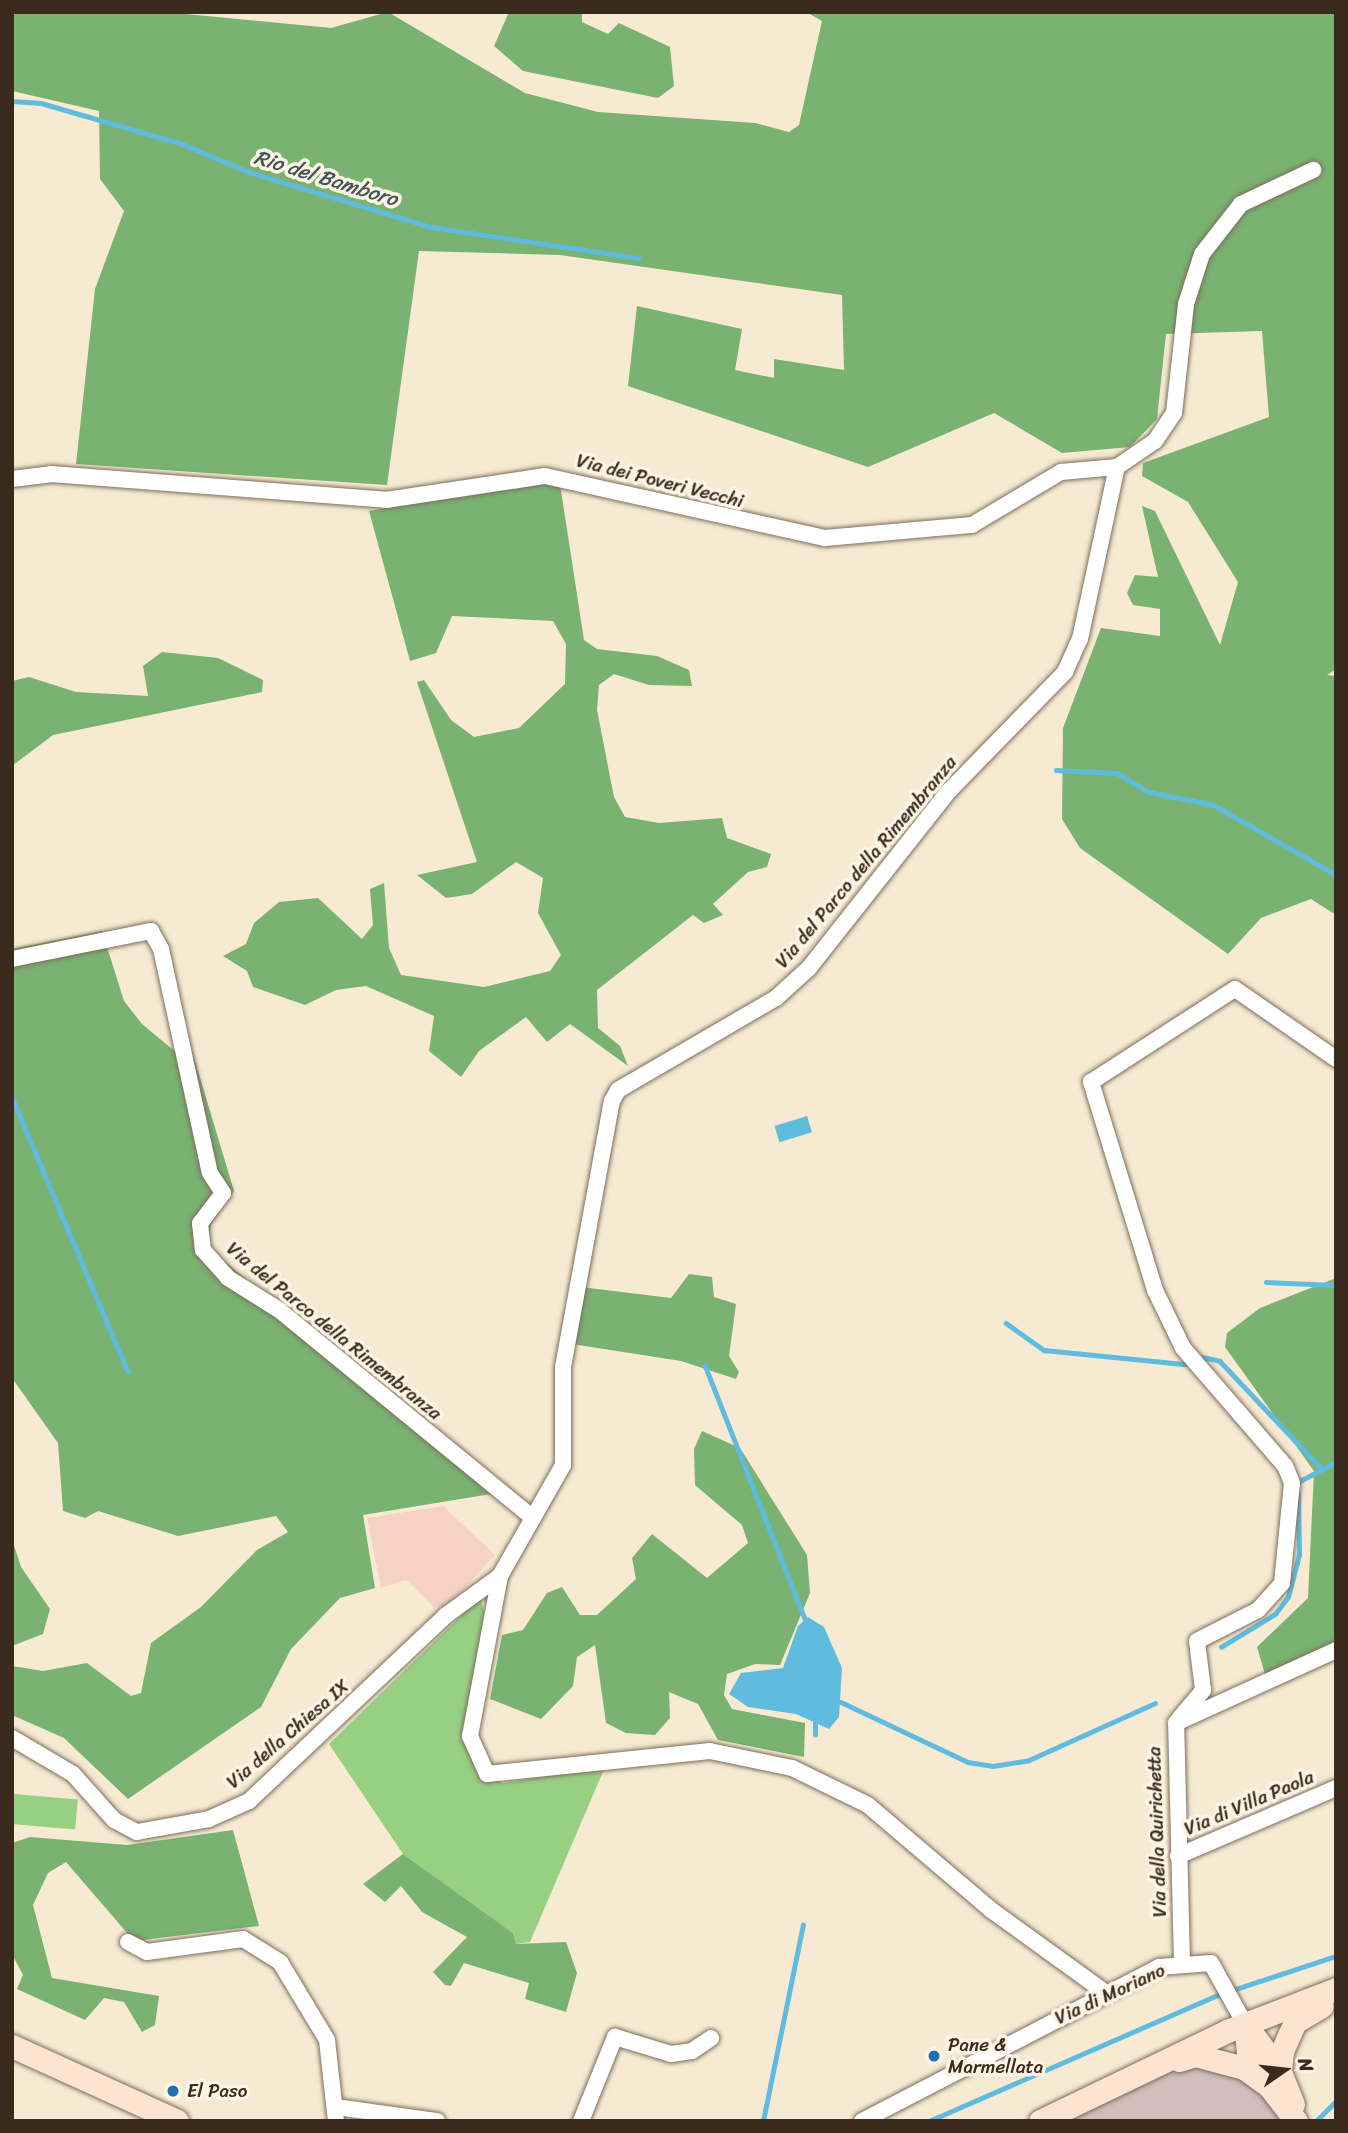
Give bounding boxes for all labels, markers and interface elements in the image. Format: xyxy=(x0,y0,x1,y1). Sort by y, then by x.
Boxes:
water label: Rio del Bamboro xyxy=(251,144,401,212)
street label: Via dei Poveri Vecchi xyxy=(574,449,746,513)
street label: Via del Parco della Rimembranza xyxy=(770,751,962,973)
street label: Via del Parco della Rimembranza xyxy=(221,1237,447,1425)
street label: Via della Chiesa IX xyxy=(222,1674,354,1794)
street label: Via della Quirichetta xyxy=(1143,1746,1171,1918)
street label: Via di Villa Paola xyxy=(1181,1765,1317,1841)
street label: Via di Moriano xyxy=(1051,1959,1169,2029)
place label: Pane & Marmellata xyxy=(948,2034,1043,2078)
north arrow xyxy=(1250,2035,1320,2105)
marker: Pane & Marmellata xyxy=(926,2048,942,2064)
text: N xyxy=(1288,2054,1323,2075)
place label: El Paso xyxy=(187,2080,247,2102)
marker: El Paso xyxy=(165,2083,181,2099)

